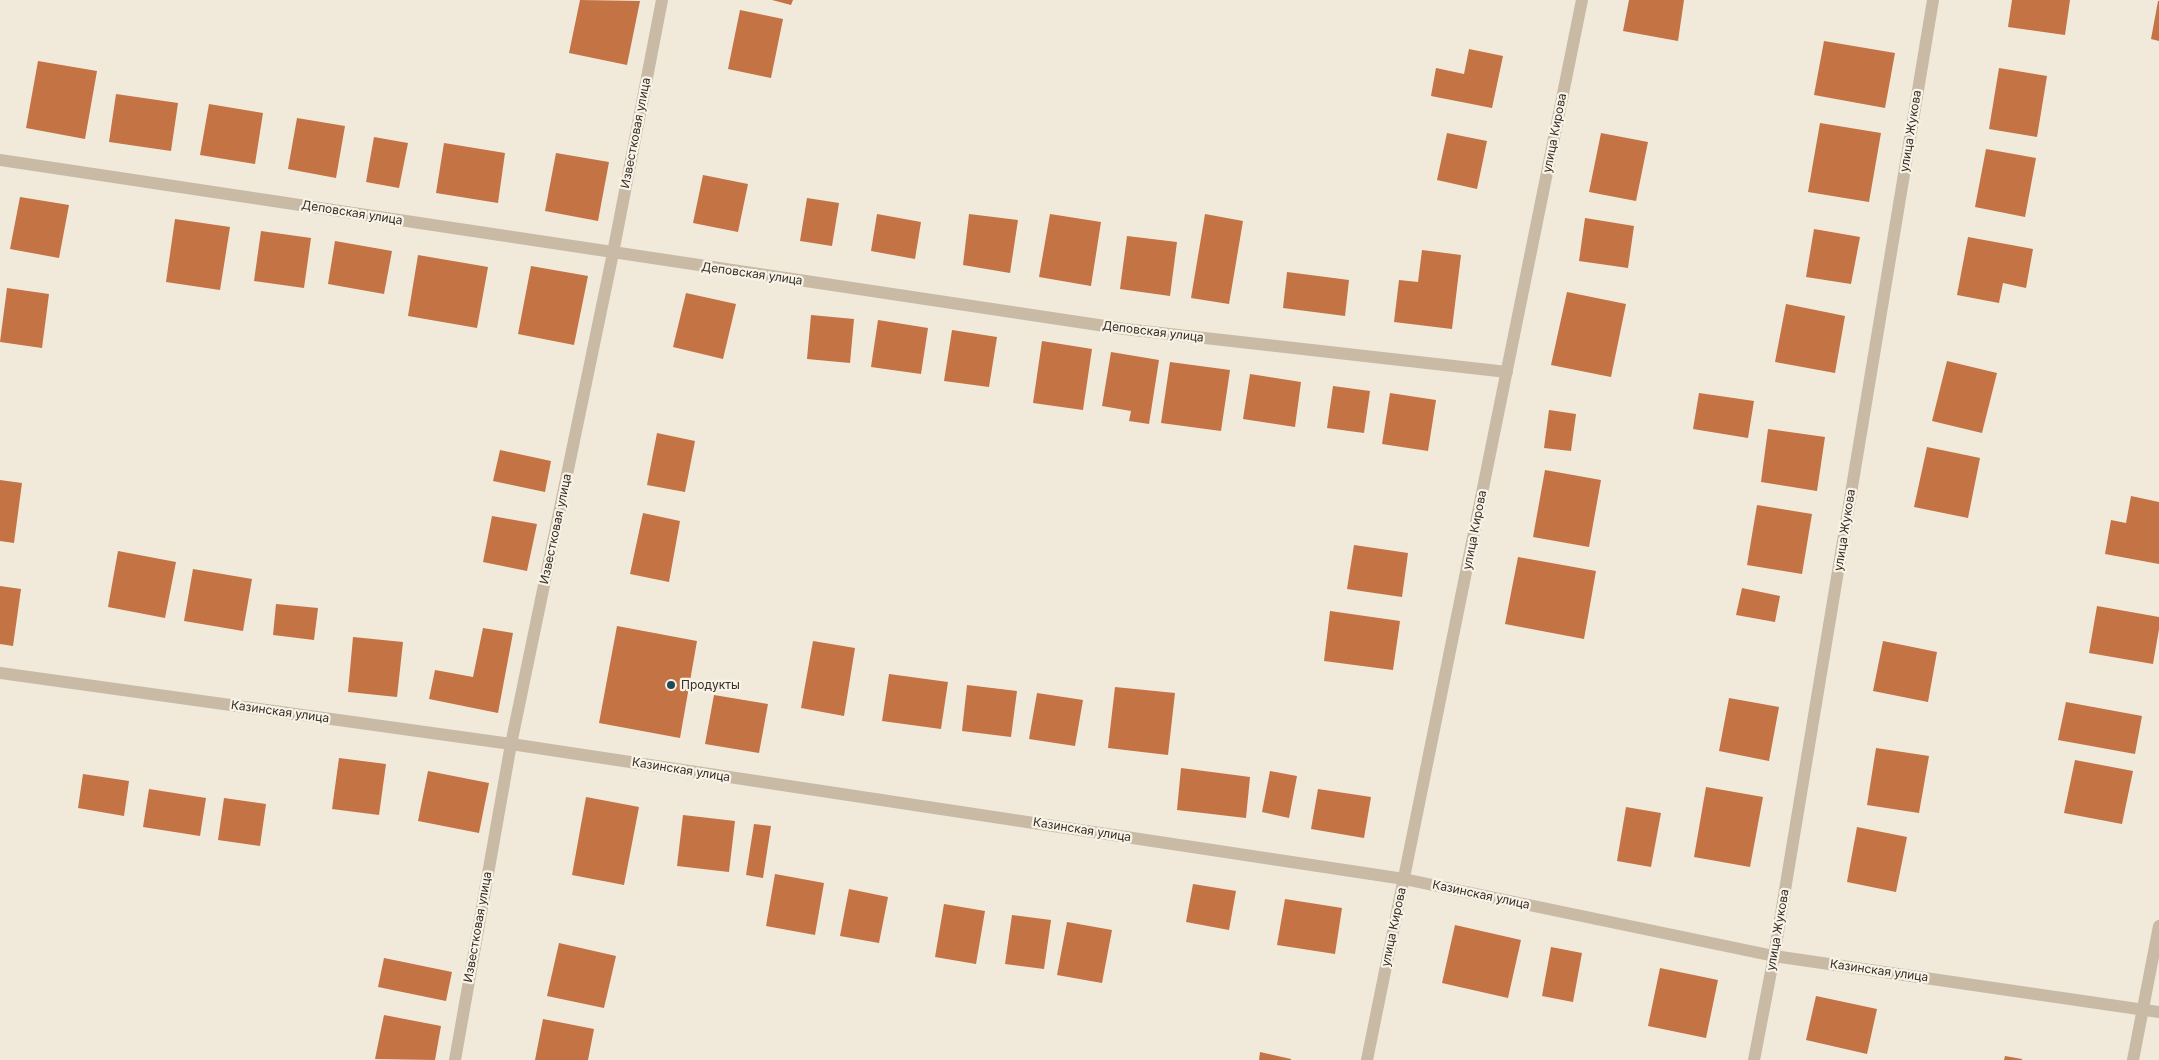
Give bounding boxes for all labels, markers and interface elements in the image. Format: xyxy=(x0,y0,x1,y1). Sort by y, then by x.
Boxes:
street label: Известковая улица xyxy=(618,76,654,190)
street label: улица Жукова xyxy=(1897,89,1925,173)
street label: улица Кирова xyxy=(1540,92,1570,174)
street label: Деповская улица xyxy=(300,198,404,228)
street label: Деповская улица xyxy=(700,260,804,288)
street label: Деповская улица xyxy=(1101,319,1205,345)
street label: Известковая улица xyxy=(537,473,575,585)
street label: улица Жукова xyxy=(1831,488,1859,572)
street label: улица Кирова xyxy=(1460,489,1490,571)
place label: Продукты xyxy=(681,678,740,692)
marker: Продукты xyxy=(665,679,677,691)
street label: Казинская улица xyxy=(230,698,330,726)
street label: Казинская улица xyxy=(631,755,731,785)
street label: Казинская улица xyxy=(1032,815,1132,845)
street label: Известковая улица xyxy=(461,870,495,984)
street label: Казинская улица xyxy=(1431,878,1531,912)
street label: улица Кирова xyxy=(1379,886,1409,968)
street label: улица Жукова xyxy=(1764,888,1792,972)
street label: Казинская улица xyxy=(1829,957,1929,985)

